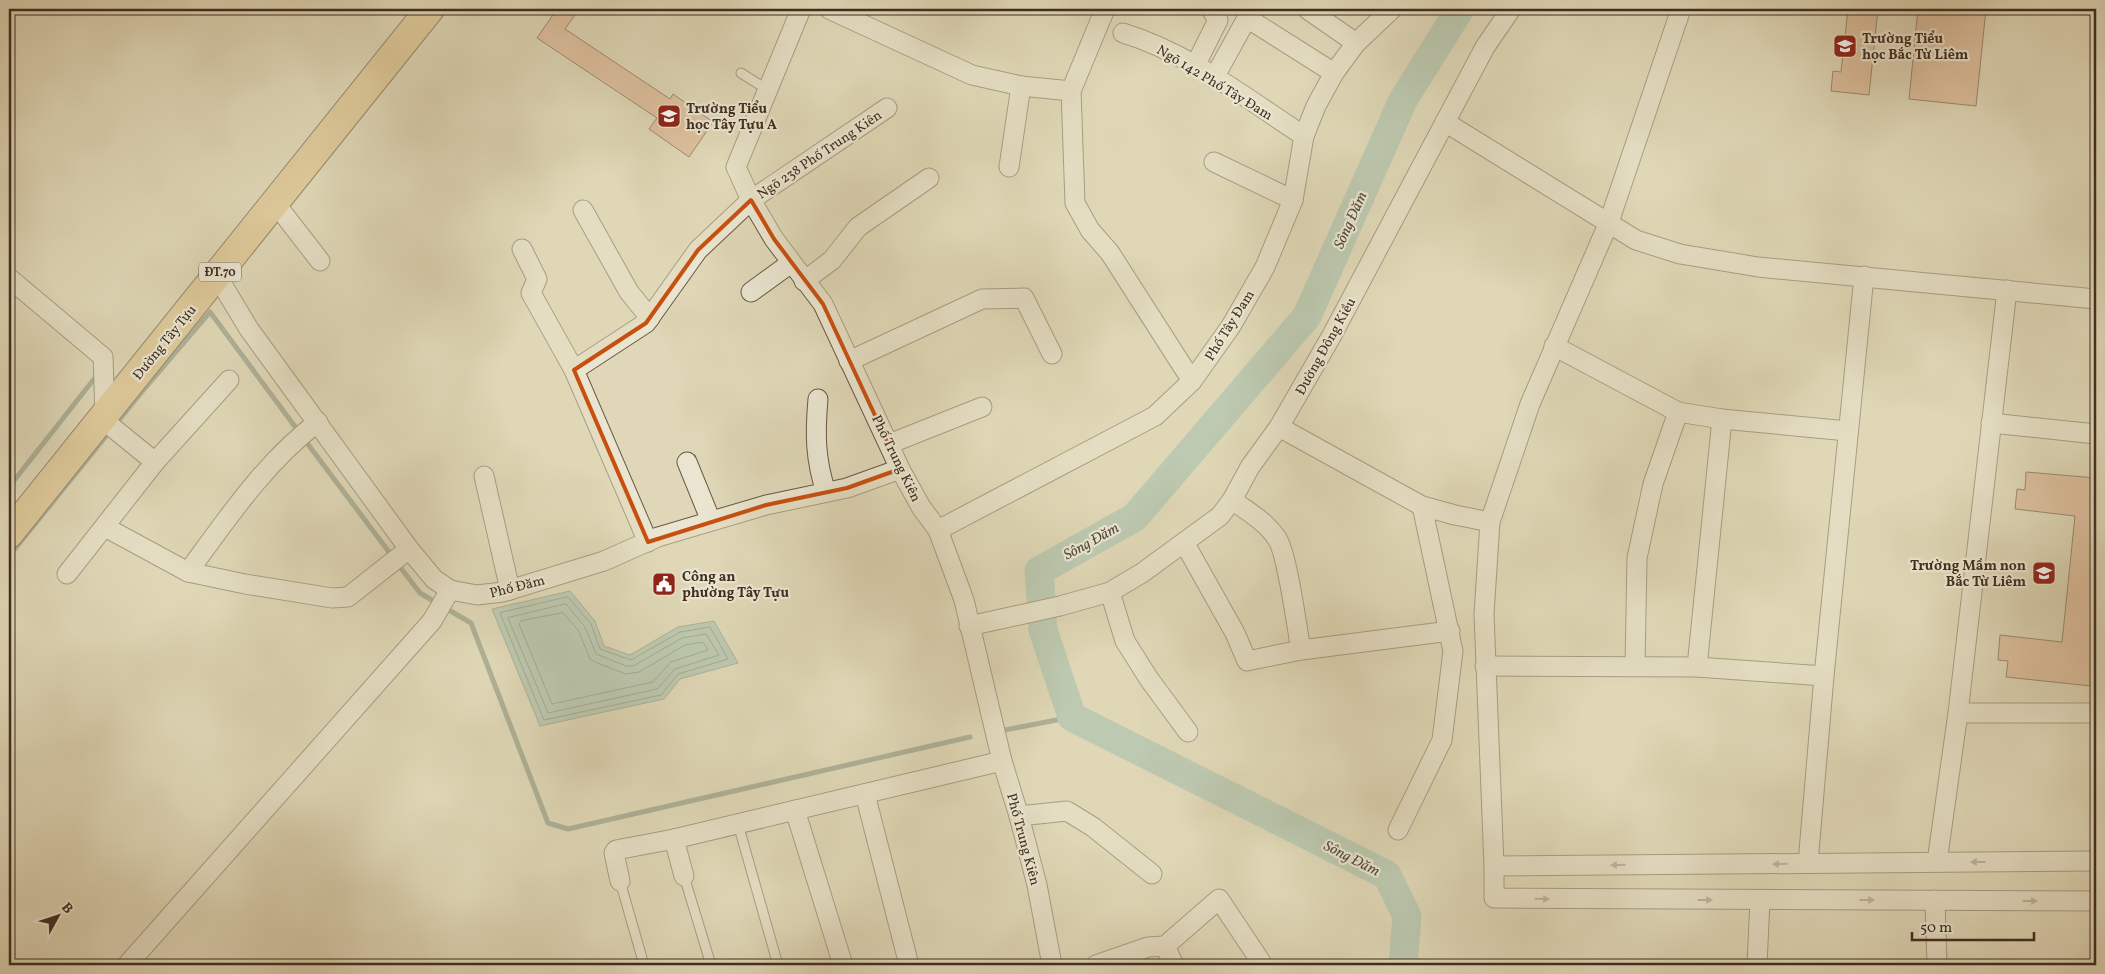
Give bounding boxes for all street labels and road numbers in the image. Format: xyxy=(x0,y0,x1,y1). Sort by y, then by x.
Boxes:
street label: Ngõ 142 Phố Tây Đam xyxy=(1153,41,1276,125)
street label: Ngõ 238 Phố Trung Kiên xyxy=(754,106,886,204)
road number: ĐT.70 xyxy=(199,262,241,282)
street label: Phố Tây Đam xyxy=(1201,287,1260,365)
street label: Đường Đông Kiều xyxy=(1292,294,1361,399)
street label: Đường Tây Tựu xyxy=(129,301,201,385)
street label: Phố Trung Kiên xyxy=(866,412,925,505)
street label: Phố Đăm xyxy=(488,571,547,603)
street label: Phố Trung Kiên xyxy=(1001,791,1044,888)

